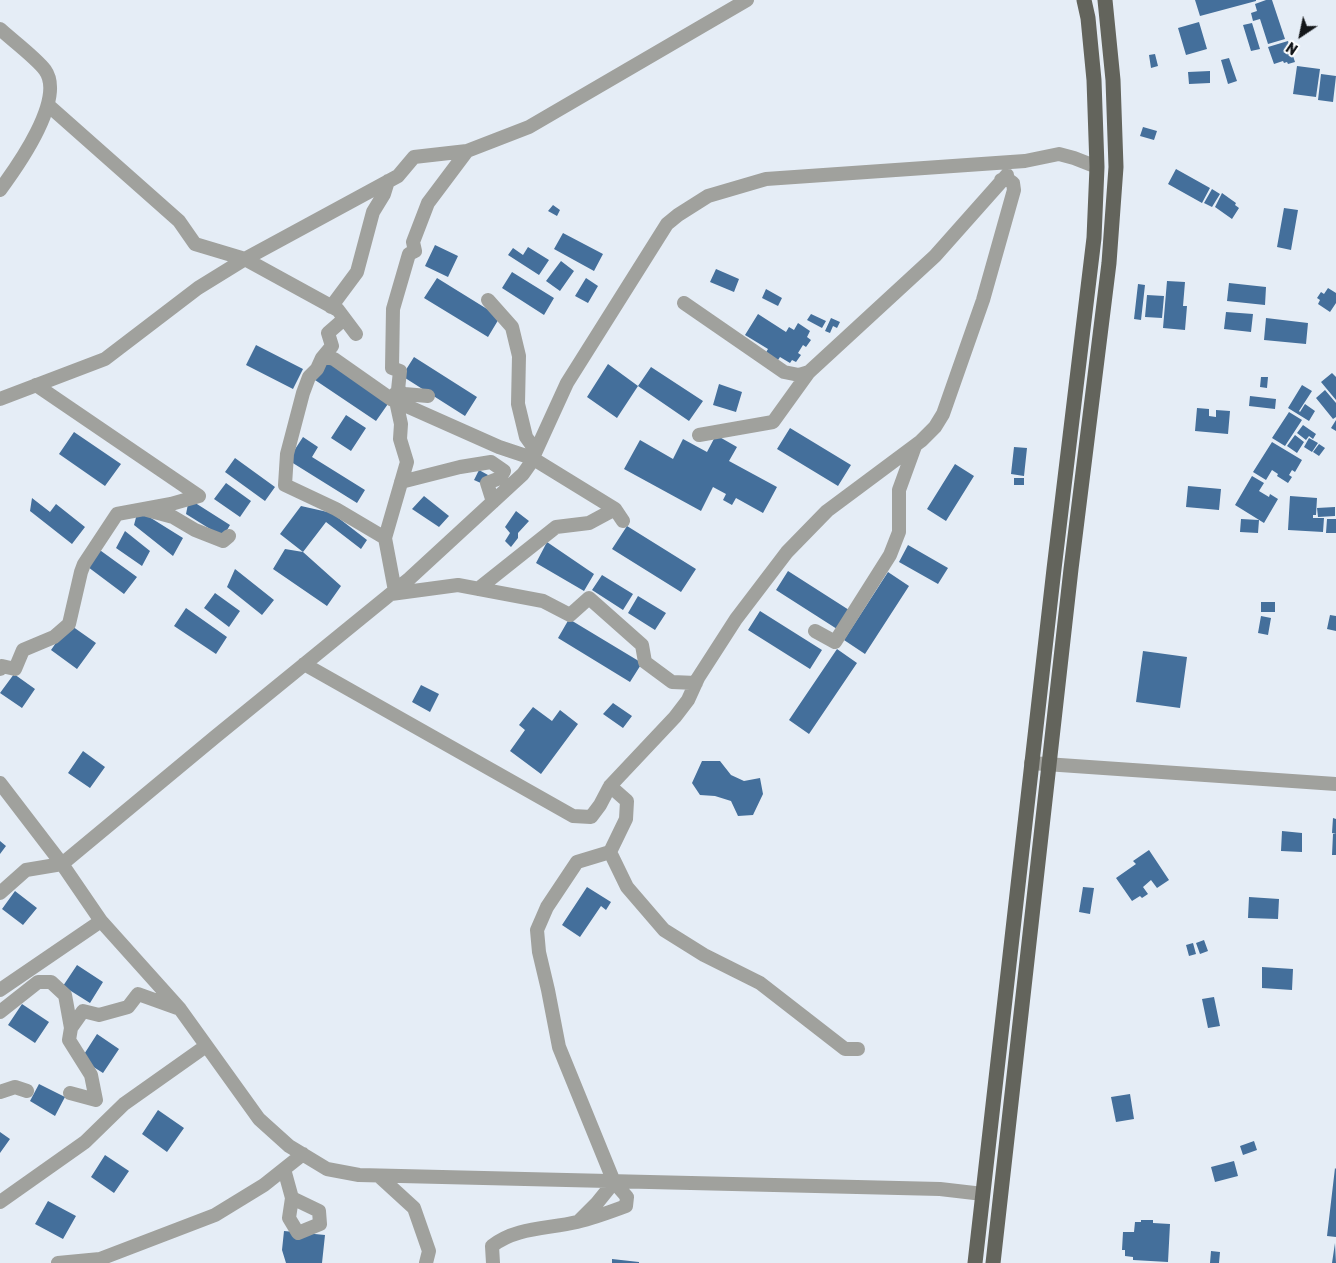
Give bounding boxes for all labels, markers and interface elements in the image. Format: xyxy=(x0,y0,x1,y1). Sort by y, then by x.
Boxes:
north arrow xyxy=(1276,10,1326,60)
text: N xyxy=(1283,38,1301,58)

